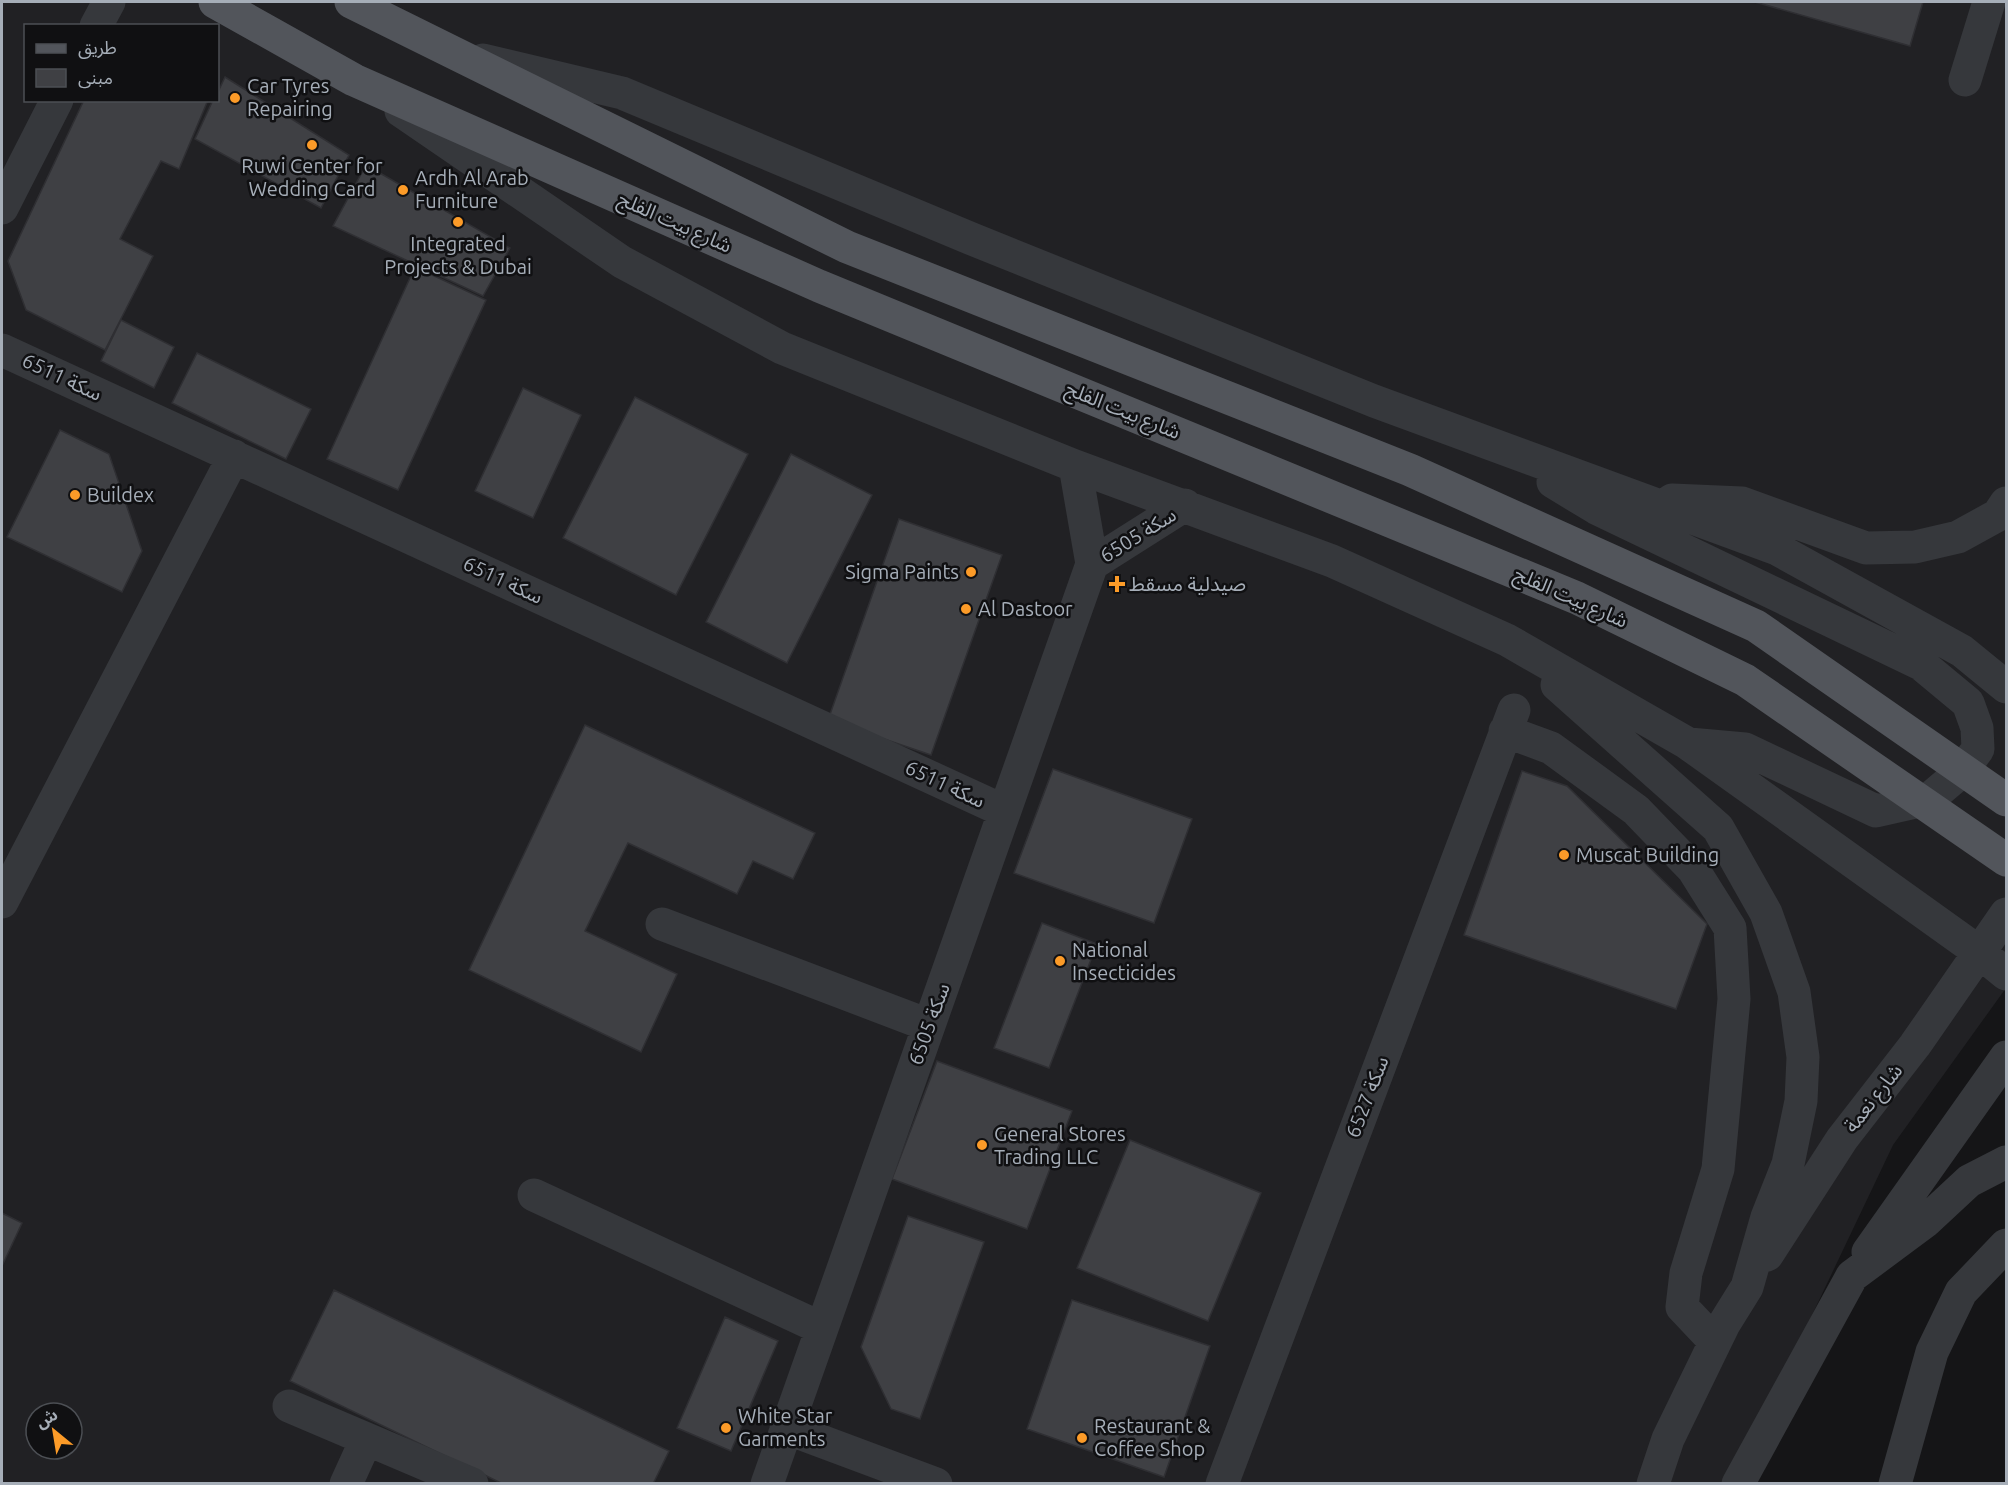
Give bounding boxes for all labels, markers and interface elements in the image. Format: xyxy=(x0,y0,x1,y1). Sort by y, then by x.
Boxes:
legend xyxy=(24,24,219,102)
text: طريق xyxy=(78,37,117,59)
text: مبنى xyxy=(78,67,113,89)
place label: Car Tyres Repairing xyxy=(247,74,333,120)
marker: Car Tyres Repairing xyxy=(228,91,242,105)
marker: Ruwi Center for Wedding Card xyxy=(305,138,319,152)
place label: Ruwi Center for Wedding Card xyxy=(241,154,383,200)
place label: Ardh Al Arab Furniture xyxy=(415,166,529,212)
marker: Ardh Al Arab Furniture xyxy=(396,183,410,197)
street label: شارع بيت الفلج xyxy=(613,186,735,260)
marker: Integrated Projects & Dubai xyxy=(451,215,465,229)
place label: Integrated Projects & Dubai xyxy=(384,232,532,278)
street label: سكة 6511 xyxy=(19,348,106,405)
street label: شارع بيت الفلج xyxy=(1061,376,1184,447)
place label: Buildex xyxy=(87,483,154,506)
marker: Buildex xyxy=(68,488,82,502)
street label: سكة 6505 xyxy=(1095,502,1180,567)
street label: سكة 6511 xyxy=(460,551,547,608)
place label: Sigma Paints xyxy=(845,560,959,583)
street label: شارع بيت الفلج xyxy=(1509,561,1631,635)
marker: Sigma Paints xyxy=(964,565,978,579)
place label: صيدلية مسقط xyxy=(1129,572,1246,595)
marker: صيدلية مسقط xyxy=(1110,577,1124,591)
place label: Al Dastoor xyxy=(978,597,1073,620)
marker: Al Dastoor xyxy=(959,602,973,616)
street label: سكة 6511 xyxy=(902,755,989,812)
place label: Muscat Building xyxy=(1576,843,1719,866)
marker: Muscat Building xyxy=(1557,848,1571,862)
place label: National Insecticides xyxy=(1072,938,1176,984)
marker: National Insecticides xyxy=(1053,954,1067,968)
street label: سكة 6505 xyxy=(903,980,954,1068)
street label: سكة 6527 xyxy=(1341,1053,1393,1141)
street label: شارع نعمة xyxy=(1839,1059,1910,1139)
place label: General Stores Trading LLC xyxy=(994,1122,1126,1168)
marker: General Stores Trading LLC xyxy=(975,1138,989,1152)
north arrow xyxy=(24,1401,84,1461)
place label: White Star Garments xyxy=(738,1404,833,1450)
text: ش xyxy=(33,1405,61,1432)
place label: Restaurant & Coffee Shop xyxy=(1094,1414,1210,1460)
marker: White Star Garments xyxy=(719,1421,733,1435)
marker: Restaurant & Coffee Shop xyxy=(1075,1431,1089,1445)

